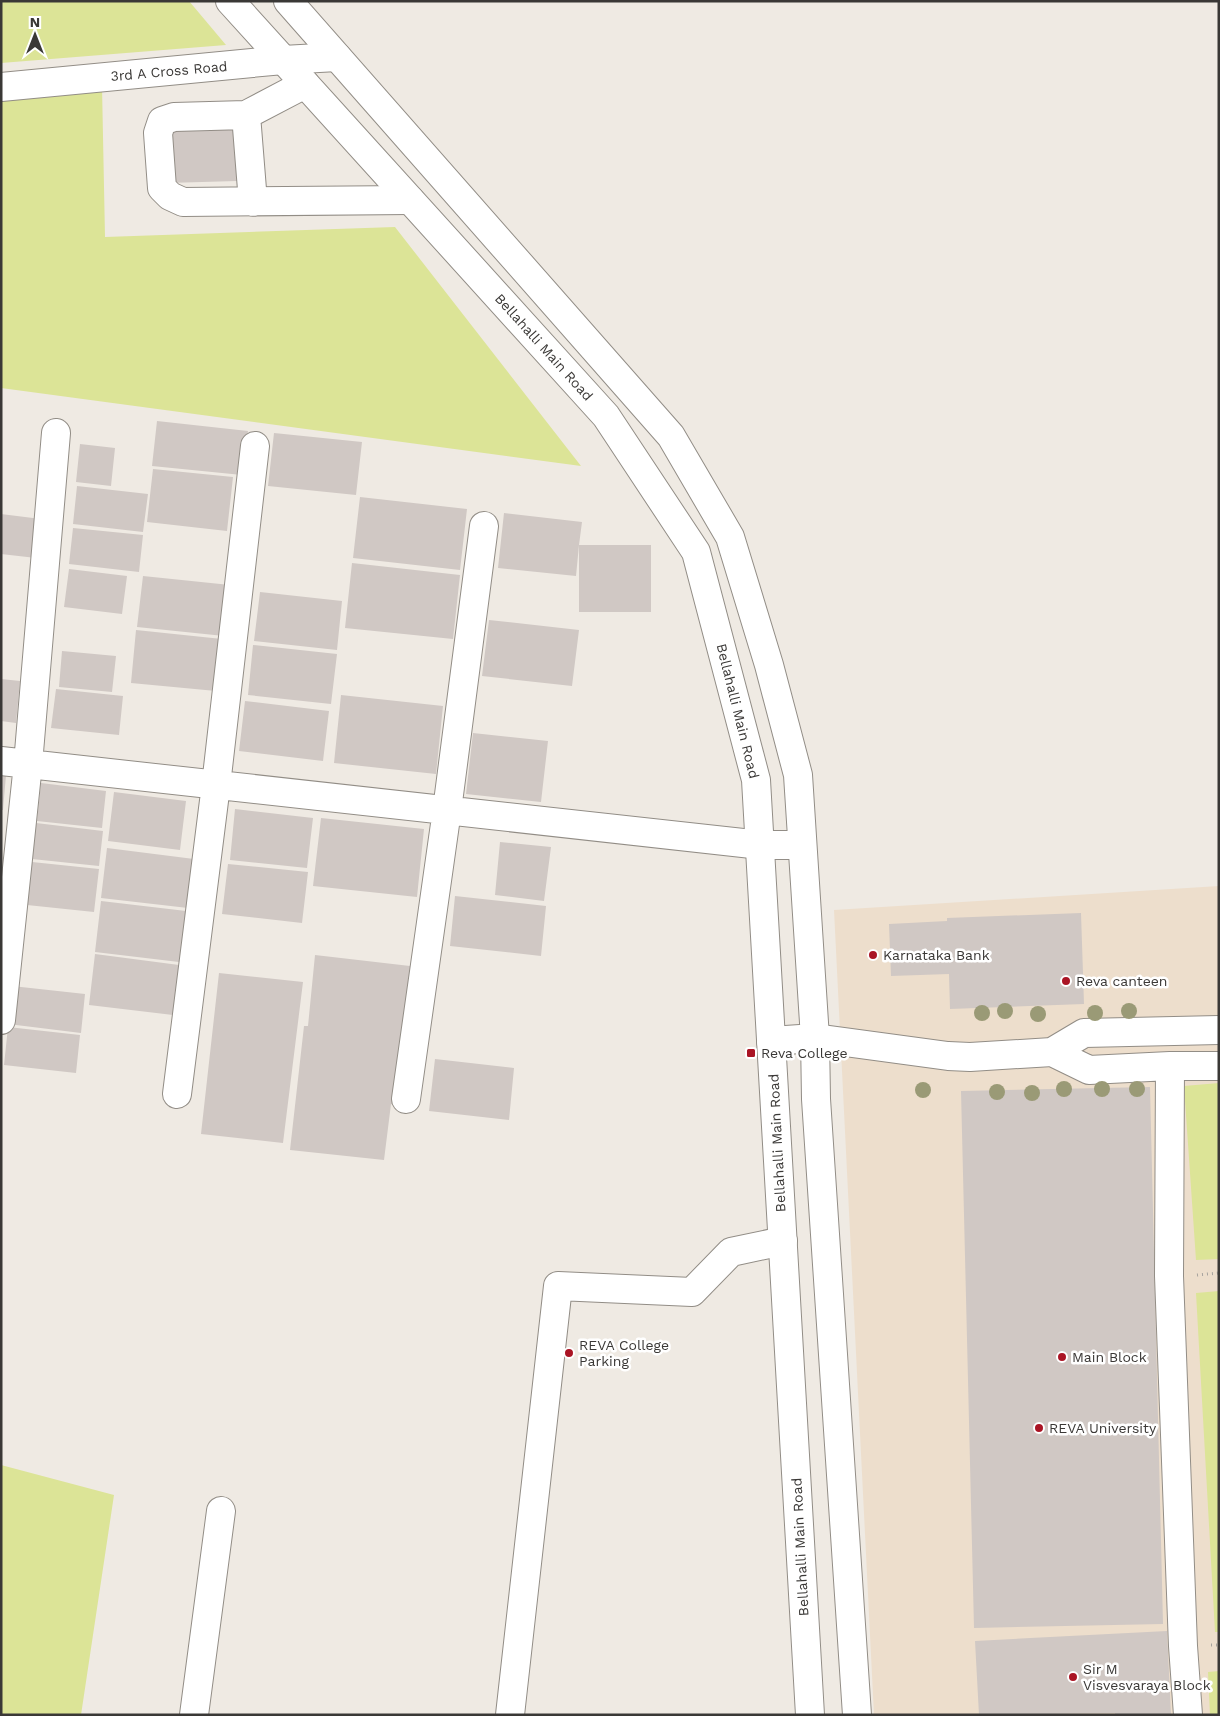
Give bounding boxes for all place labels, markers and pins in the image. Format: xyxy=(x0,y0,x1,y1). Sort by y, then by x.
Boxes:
place label: Karnataka Bank xyxy=(883,947,990,963)
marker: Karnataka Bank xyxy=(867,949,879,961)
place label: Reva canteen xyxy=(1076,973,1167,989)
marker: Reva canteen xyxy=(1060,975,1072,987)
place label: Reva College xyxy=(761,1045,848,1061)
marker: Reva College xyxy=(745,1047,757,1059)
place label: REVA College Parking xyxy=(579,1337,669,1369)
marker: REVA College Parking xyxy=(563,1347,575,1359)
place label: Main Block xyxy=(1072,1349,1147,1365)
marker: Main Block xyxy=(1056,1351,1068,1363)
place label: REVA University xyxy=(1049,1420,1157,1436)
marker: REVA University xyxy=(1033,1422,1045,1434)
place label: Sir M Visvesvaraya Block xyxy=(1083,1661,1211,1693)
marker: Sir M Visvesvaraya Block xyxy=(1067,1671,1079,1683)

